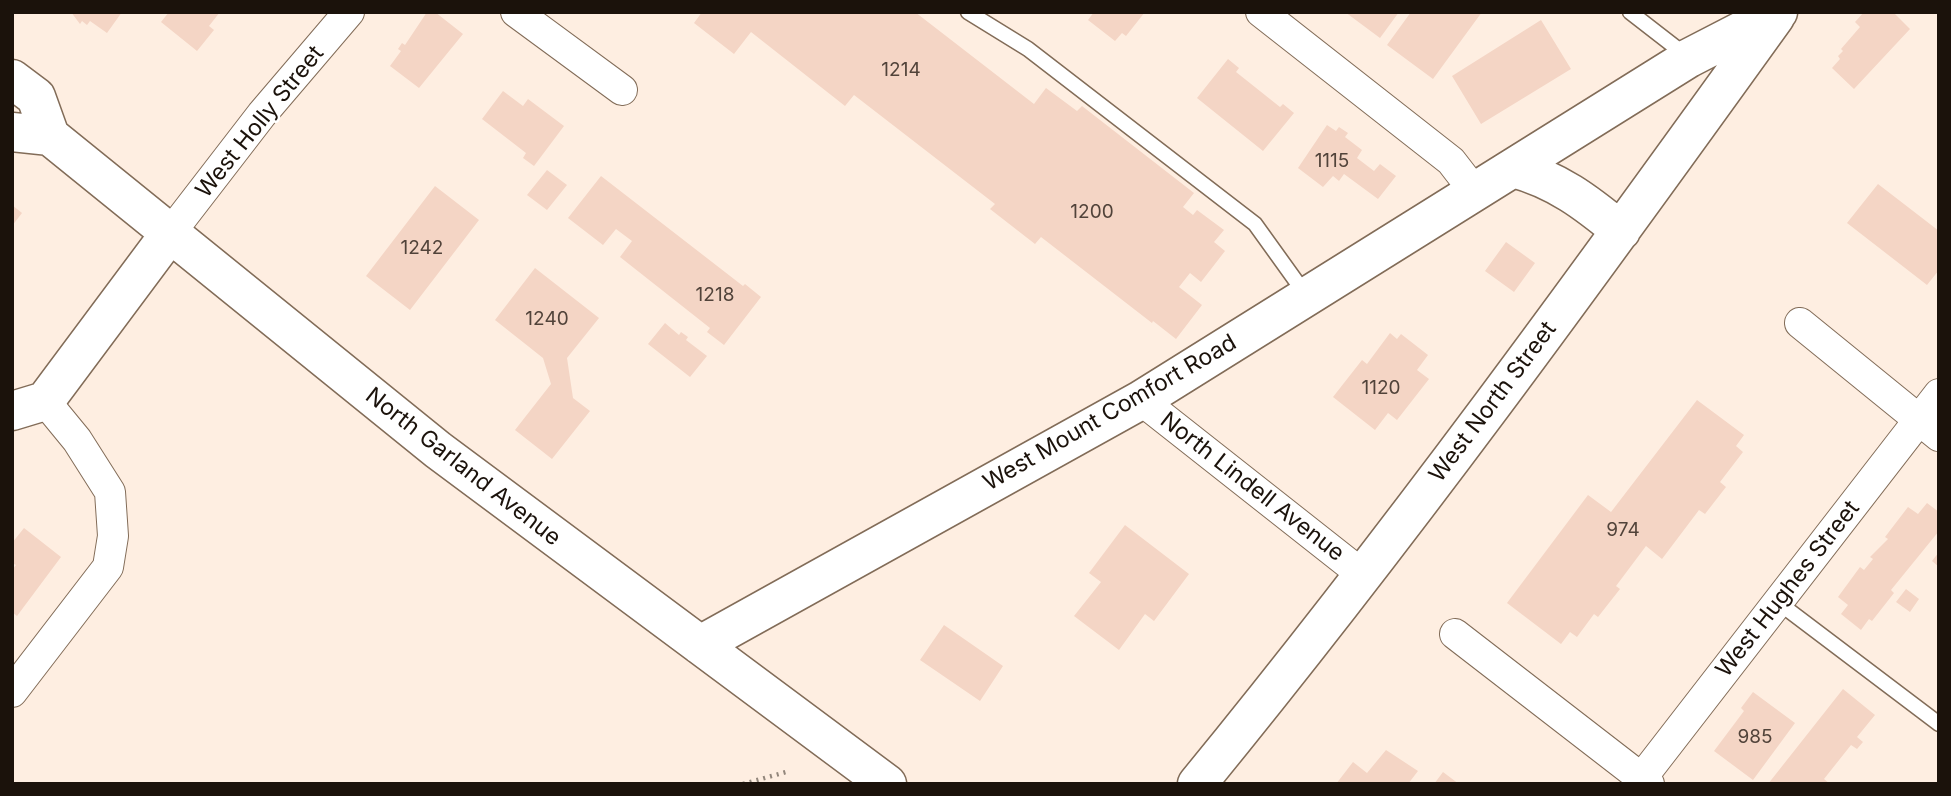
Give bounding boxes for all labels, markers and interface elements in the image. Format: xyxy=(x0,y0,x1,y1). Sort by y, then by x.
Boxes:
street label: West Holly Street xyxy=(190,40,330,204)
house number: 1214 xyxy=(881,59,921,81)
house number: 1115 xyxy=(1315,150,1349,172)
house number: 1200 xyxy=(1070,201,1114,223)
house number: 1242 xyxy=(401,237,443,259)
house number: 1218 xyxy=(696,284,734,306)
house number: 1240 xyxy=(525,308,569,330)
street label: West North Street xyxy=(1424,316,1562,488)
street label: West Mount Comfort Road xyxy=(979,329,1241,497)
house number: 1120 xyxy=(1361,377,1401,399)
street label: North Garland Avenue xyxy=(360,382,566,552)
street label: North Lindell Avenue xyxy=(1155,407,1349,567)
street label: West Hughes Street xyxy=(1711,495,1865,683)
house number: 974 xyxy=(1606,519,1640,541)
house number: 985 xyxy=(1737,726,1773,748)

